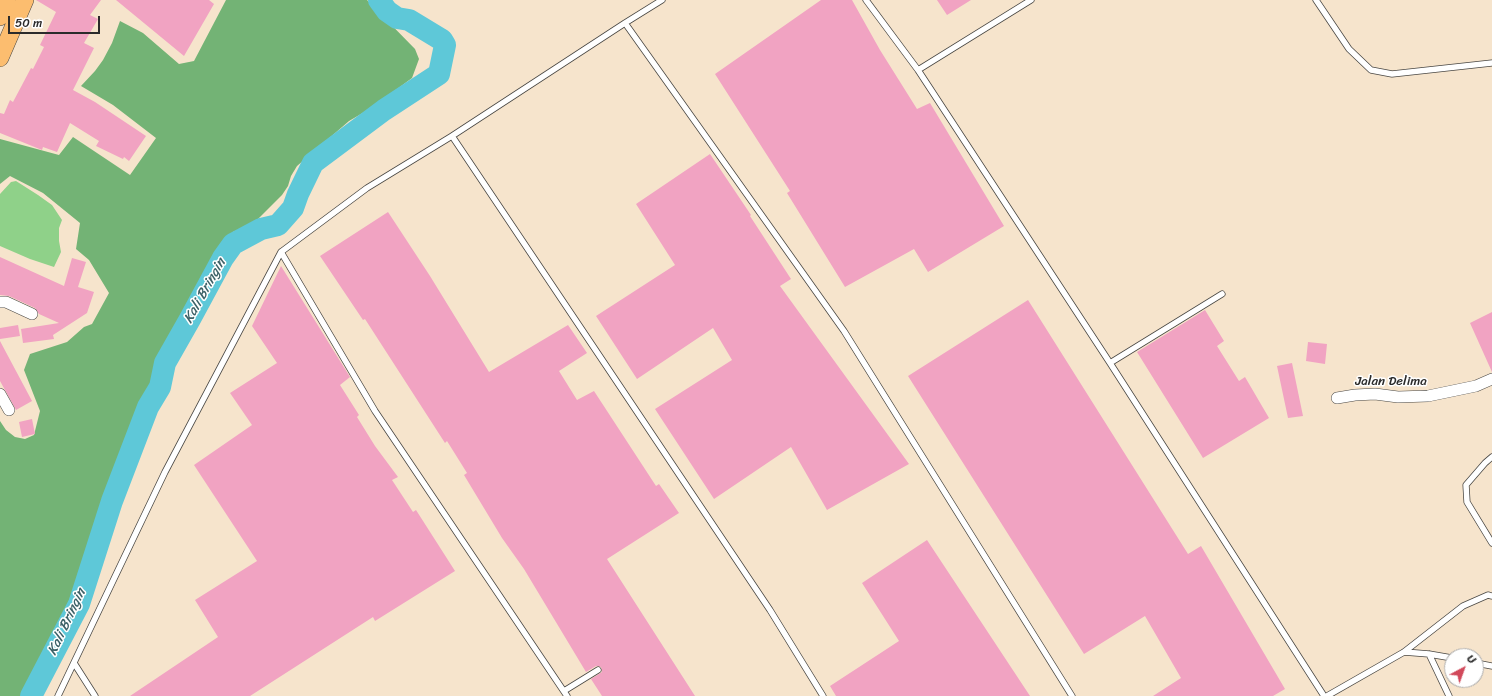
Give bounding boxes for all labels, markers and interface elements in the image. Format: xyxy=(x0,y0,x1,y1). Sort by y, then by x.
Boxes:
scale bar xyxy=(10,8,102,34)
text: 50 m xyxy=(15,12,42,34)
water label: Kali Bringin xyxy=(180,256,230,326)
street label: Jalan Delima xyxy=(1355,374,1427,390)
water label: Kali Bringin xyxy=(44,586,90,658)
north arrow xyxy=(1444,648,1484,688)
text: U xyxy=(1463,650,1481,669)

